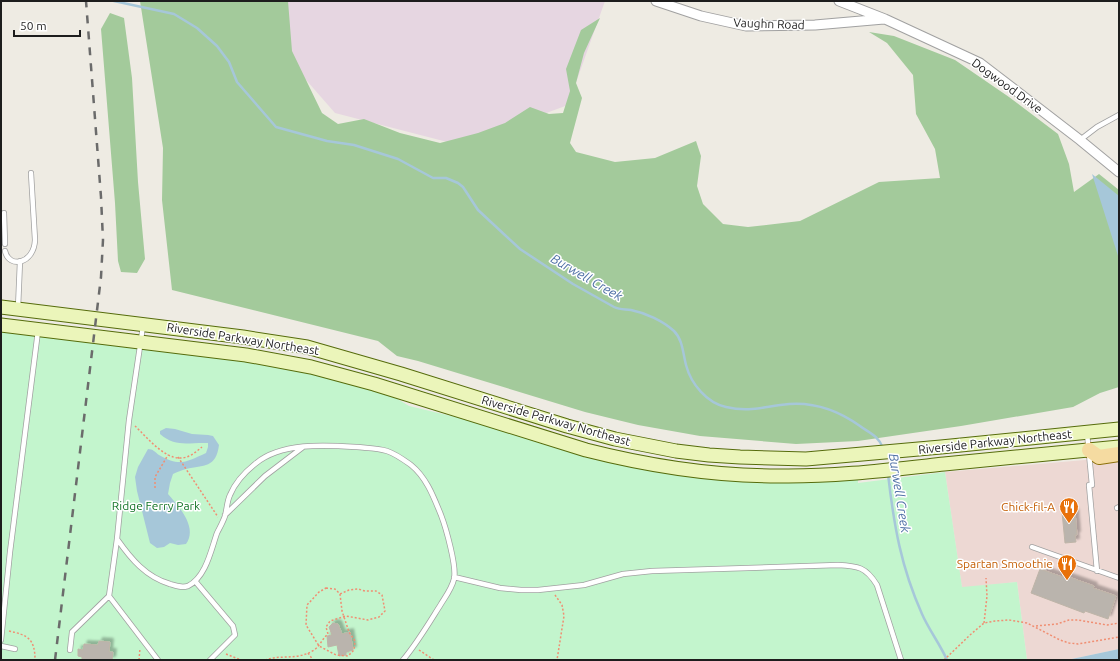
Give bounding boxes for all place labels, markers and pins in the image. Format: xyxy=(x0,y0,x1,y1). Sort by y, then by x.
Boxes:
restaurant icon: Chick-fil-A xyxy=(1058,496,1080,524)
place label: Chick-fil-A xyxy=(1001,500,1055,513)
restaurant icon: Spartan Smoothie xyxy=(1056,553,1078,581)
place label: Spartan Smoothie xyxy=(957,557,1053,570)

